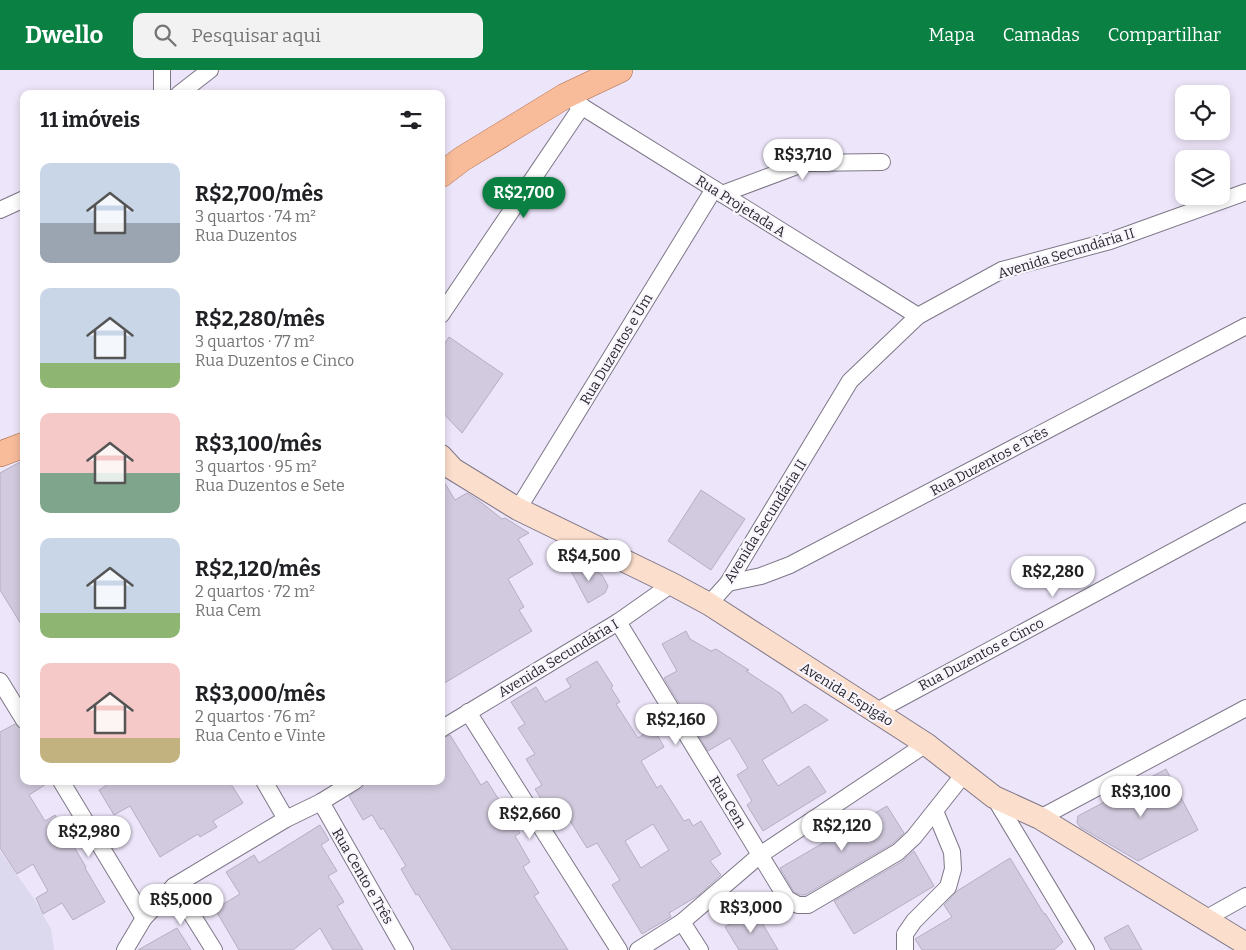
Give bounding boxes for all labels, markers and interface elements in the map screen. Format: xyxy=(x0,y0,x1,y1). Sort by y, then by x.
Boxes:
search box xyxy=(133,13,483,58)
text: Dwello xyxy=(25,21,103,49)
icon: search xyxy=(151,21,179,49)
text: Pesquisar aqui xyxy=(191,24,321,47)
text: Mapa xyxy=(929,24,975,46)
text: Camadas xyxy=(1003,24,1080,46)
text: Compartilhar xyxy=(1108,24,1221,46)
map controls xyxy=(1175,85,1230,205)
button: locate xyxy=(1175,85,1230,140)
icon: filters xyxy=(397,106,425,134)
text: 11 imóveis xyxy=(40,107,140,133)
pin: R$3,710 xyxy=(757,138,849,181)
text: R$3,710 xyxy=(774,145,832,164)
button: layers xyxy=(1175,150,1230,205)
street label: Rua Projetada A xyxy=(693,172,789,241)
pin: R$2,700 xyxy=(478,176,570,219)
text: R$2,700/mês xyxy=(195,181,323,207)
icon: home xyxy=(80,183,140,243)
text: R$2,700 xyxy=(493,183,555,202)
text: 3 quartos · 74 m² xyxy=(195,207,316,226)
street label: Avenida Secundária II xyxy=(996,225,1137,282)
text: Rua Duzentos xyxy=(195,226,297,245)
street label: Rua Duzentos e Um xyxy=(577,290,657,408)
text: R$2,280/mês xyxy=(195,306,325,332)
icon: home xyxy=(80,308,140,368)
text: 3 quartos · 77 m² xyxy=(195,332,315,351)
text: Rua Duzentos e Cinco xyxy=(195,351,354,370)
street label: Rua Duzentos e Três xyxy=(928,423,1051,500)
text: R$3,100/mês xyxy=(195,431,322,457)
icon: home xyxy=(80,433,140,493)
street label: Avenida Secundária II xyxy=(721,456,810,586)
text: 3 quartos · 95 m² xyxy=(195,457,317,476)
text: Rua Duzentos e Sete xyxy=(195,476,345,495)
pin: R$4,500 xyxy=(543,540,635,582)
text: R$4,500 xyxy=(557,546,621,565)
text: R$2,120/mês xyxy=(195,556,321,582)
pin: R$2,280 xyxy=(1007,556,1099,598)
icon: home xyxy=(80,558,140,618)
text: R$2,280 xyxy=(1022,562,1084,581)
text: 2 quartos · 72 m² xyxy=(195,582,315,601)
text: Rua Cem xyxy=(195,601,261,620)
street label: Rua Duzentos e Cinco xyxy=(916,614,1047,695)
street label: Avenida Secundária I xyxy=(495,616,621,701)
street label: Avenida Espigão xyxy=(797,659,896,730)
text: R$3,000/mês xyxy=(195,681,326,707)
icon: home xyxy=(80,683,140,743)
pin: R$2,160 xyxy=(630,704,722,746)
text: 2 quartos · 76 m² xyxy=(195,707,315,726)
text: R$2,160 xyxy=(646,710,706,729)
text: Rua Cento e Vinte xyxy=(195,726,325,745)
street label: Rua Cem xyxy=(705,773,750,832)
pin: R$3,100 xyxy=(1095,776,1187,818)
text: R$3,100 xyxy=(1111,782,1171,801)
pin: R$2,660 xyxy=(484,798,576,840)
text: R$2,660 xyxy=(499,804,561,823)
pin: R$2,120 xyxy=(796,810,888,852)
pin: R$2,980 xyxy=(43,816,135,858)
text: R$2,120 xyxy=(812,816,872,835)
text: R$2,980 xyxy=(58,822,120,841)
street label: Rua Cento e Três xyxy=(328,825,397,927)
pin: R$5,000 xyxy=(135,884,227,926)
text: R$5,000 xyxy=(150,890,212,909)
pin: R$3,000 xyxy=(705,892,797,934)
text: R$3,000 xyxy=(720,898,782,917)

